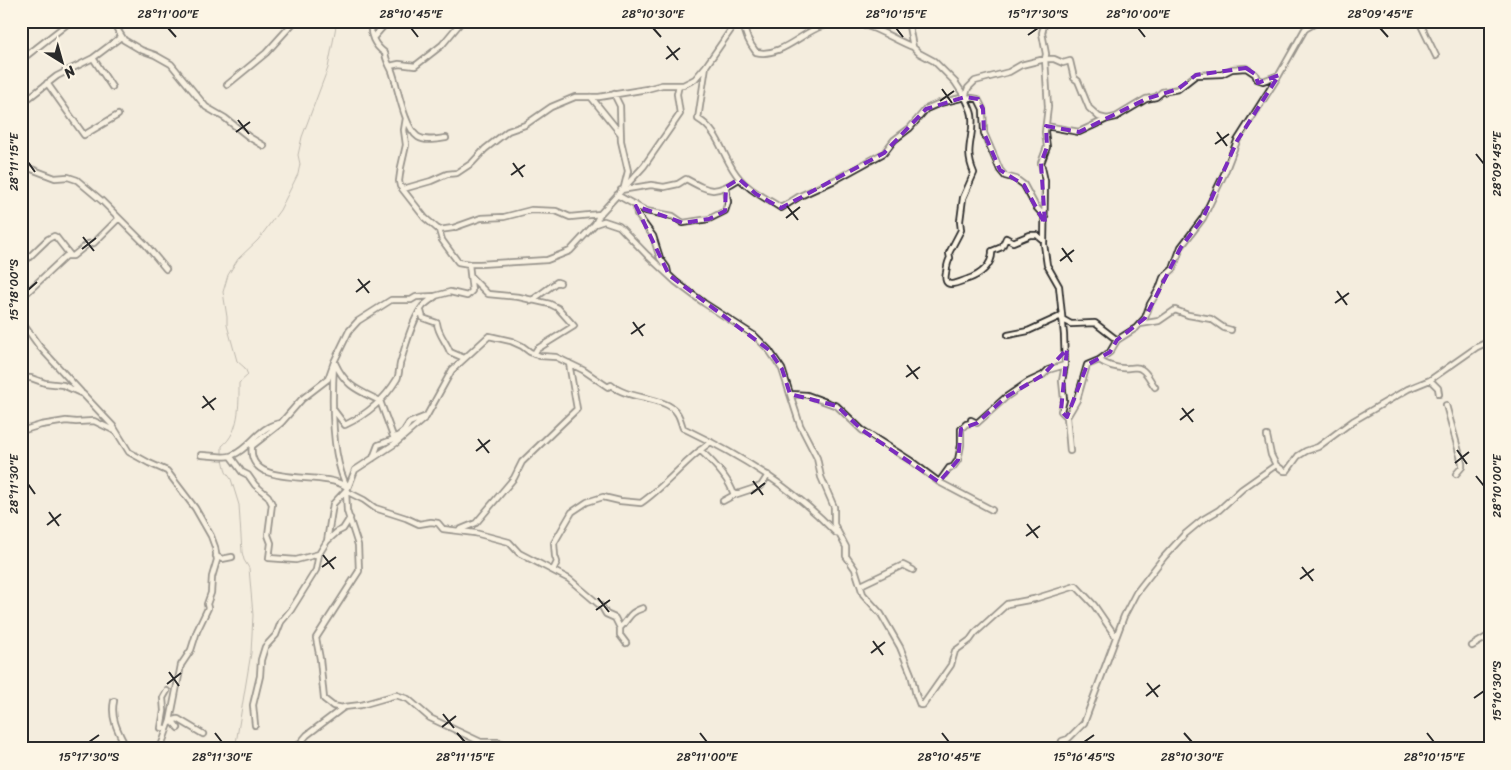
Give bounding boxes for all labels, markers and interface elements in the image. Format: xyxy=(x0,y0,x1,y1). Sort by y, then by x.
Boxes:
text: 28°11'00"E xyxy=(138,3,200,25)
text: 28°10'45"E xyxy=(380,3,444,25)
text: 28°10'30"E xyxy=(622,3,685,25)
text: 28°10'15"E xyxy=(866,3,928,25)
text: 15°17'30"S xyxy=(1008,3,1069,25)
text: 28°10'00"E xyxy=(1106,3,1171,25)
text: 28°09'45"E xyxy=(1347,3,1414,25)
north arrow xyxy=(38,38,88,88)
text: N xyxy=(58,58,82,85)
text: 28°09'45"E xyxy=(1486,130,1508,197)
text: 28°11'15"E xyxy=(3,132,25,191)
text: 15°18'00"S xyxy=(3,258,25,321)
text: 28°11'30"E xyxy=(3,453,25,514)
text: 28°10'00"E xyxy=(1486,453,1508,518)
text: 15°16'30"S xyxy=(1486,660,1508,721)
text: 15°17'30"S xyxy=(59,746,120,768)
text: 28°11'30"E xyxy=(192,746,253,768)
text: 28°11'15"E xyxy=(436,746,495,768)
text: 28°11'00"E xyxy=(677,746,739,768)
text: 28°10'45"E xyxy=(918,746,982,768)
text: 15°16'45"S xyxy=(1053,746,1115,768)
text: 28°10'30"E xyxy=(1161,746,1224,768)
text: 28°10'15"E xyxy=(1404,746,1466,768)

